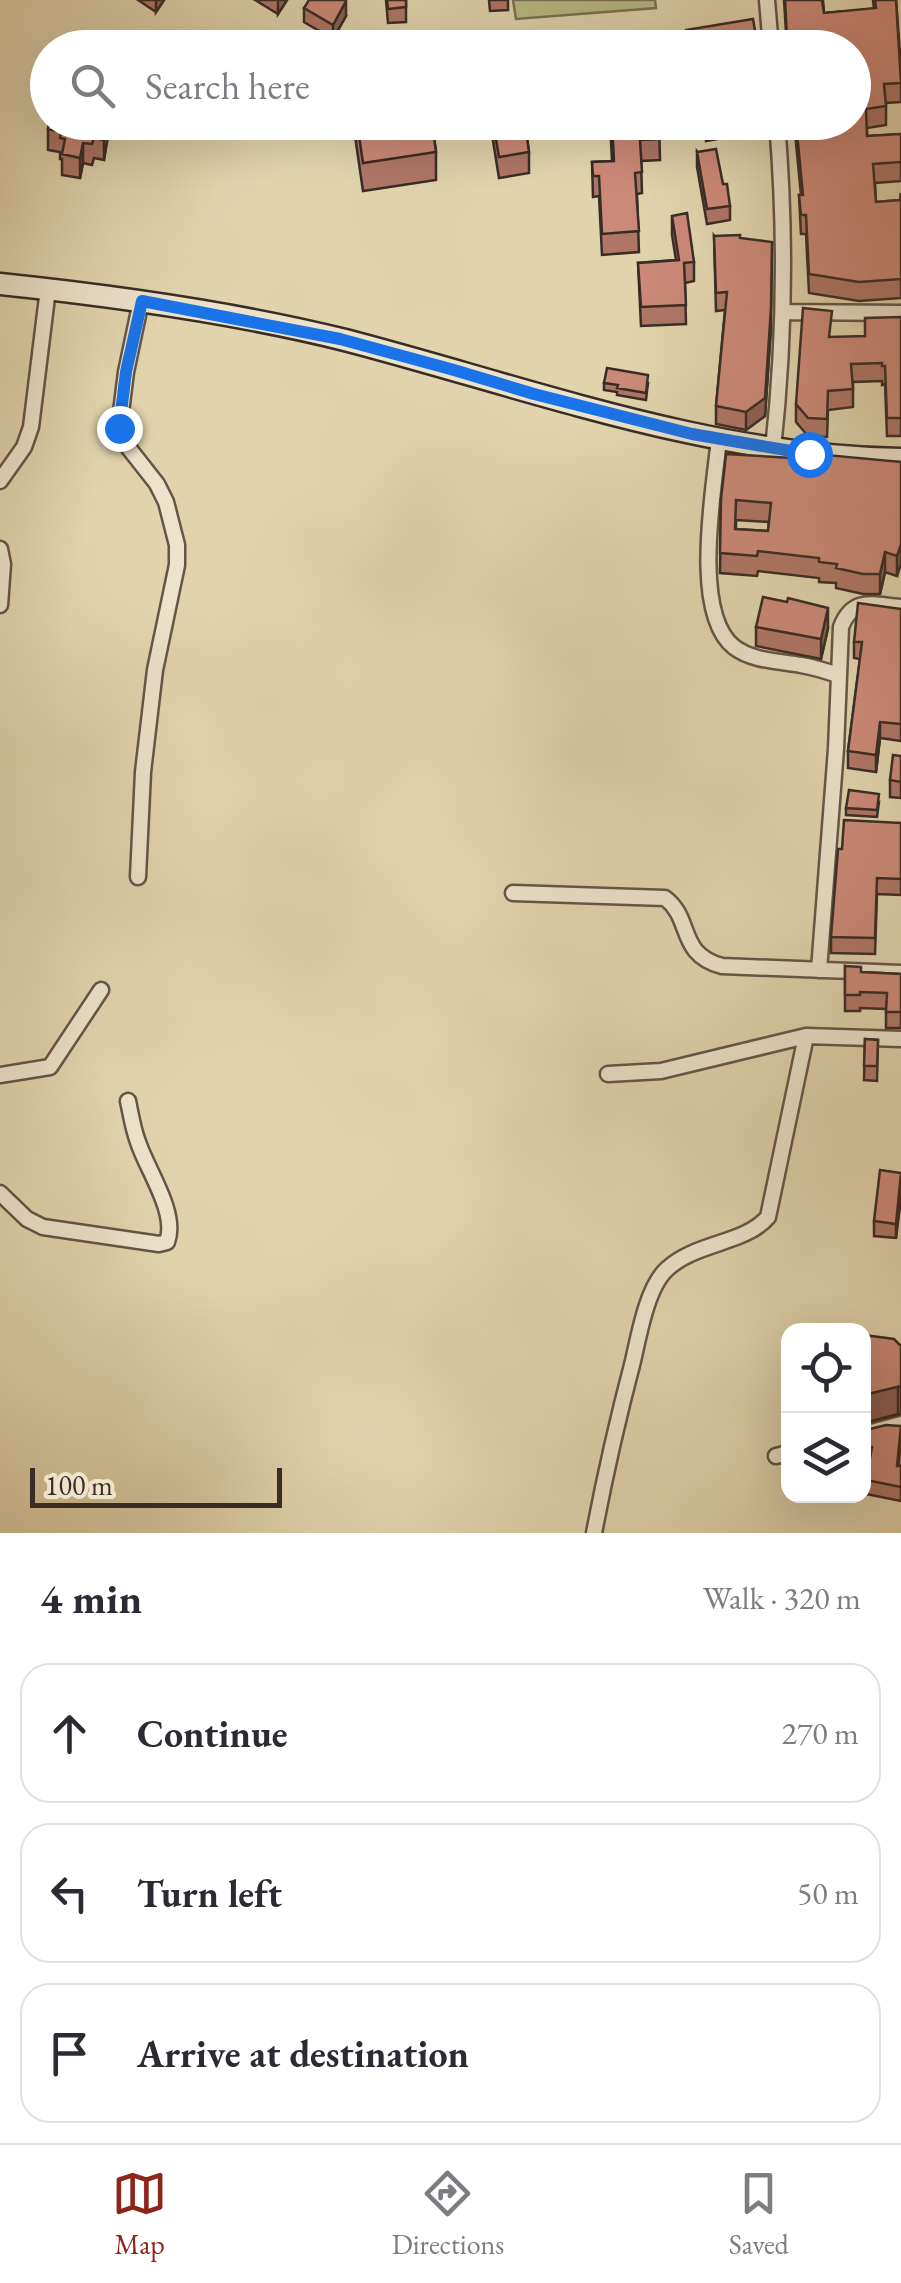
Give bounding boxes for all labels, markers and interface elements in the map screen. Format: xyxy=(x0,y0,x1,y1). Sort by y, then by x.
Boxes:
search box xyxy=(30,30,871,140)
icon: search xyxy=(65,58,120,113)
text: Search here xyxy=(145,61,310,110)
route end xyxy=(97,406,143,452)
route start xyxy=(787,432,833,478)
map controls xyxy=(781,1323,871,1503)
button: locate xyxy=(781,1323,871,1413)
button: layers xyxy=(781,1413,871,1503)
scale bar xyxy=(30,1463,282,1508)
text: 100 m xyxy=(45,1467,113,1503)
text: 4 min xyxy=(40,1571,142,1626)
text: Walk · 320 m xyxy=(703,1577,861,1619)
icon: ahead xyxy=(42,1706,97,1761)
text: Continue xyxy=(137,1709,288,1758)
text: 270 m xyxy=(782,1712,859,1754)
icon: left xyxy=(42,1866,97,1921)
text: Turn left xyxy=(137,1869,282,1918)
text: 50 m xyxy=(797,1872,859,1914)
icon: arrive xyxy=(42,2026,97,2081)
text: Arrive at destination xyxy=(137,2029,469,2078)
tab: Map xyxy=(112,2166,167,2262)
tab: Directions xyxy=(392,2166,504,2262)
tab: Saved xyxy=(729,2166,789,2262)

